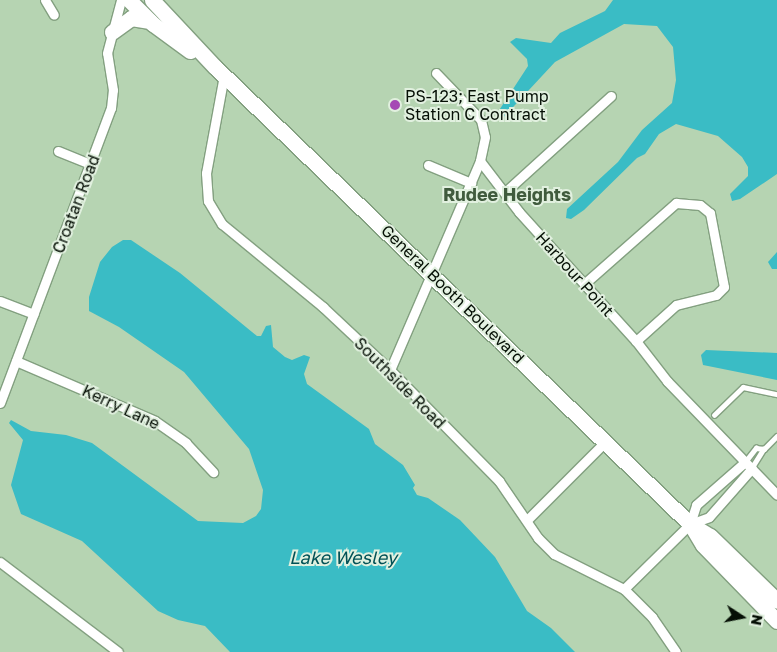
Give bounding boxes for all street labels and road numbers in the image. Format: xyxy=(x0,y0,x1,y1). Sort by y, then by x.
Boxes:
street label: Croatan Road xyxy=(48,152,104,256)
street label: General Booth Boulevard xyxy=(377,221,529,367)
street label: Harbour Point xyxy=(532,228,618,320)
street label: Southside Road xyxy=(350,333,450,433)
street label: Kerry Lane xyxy=(79,381,163,433)

